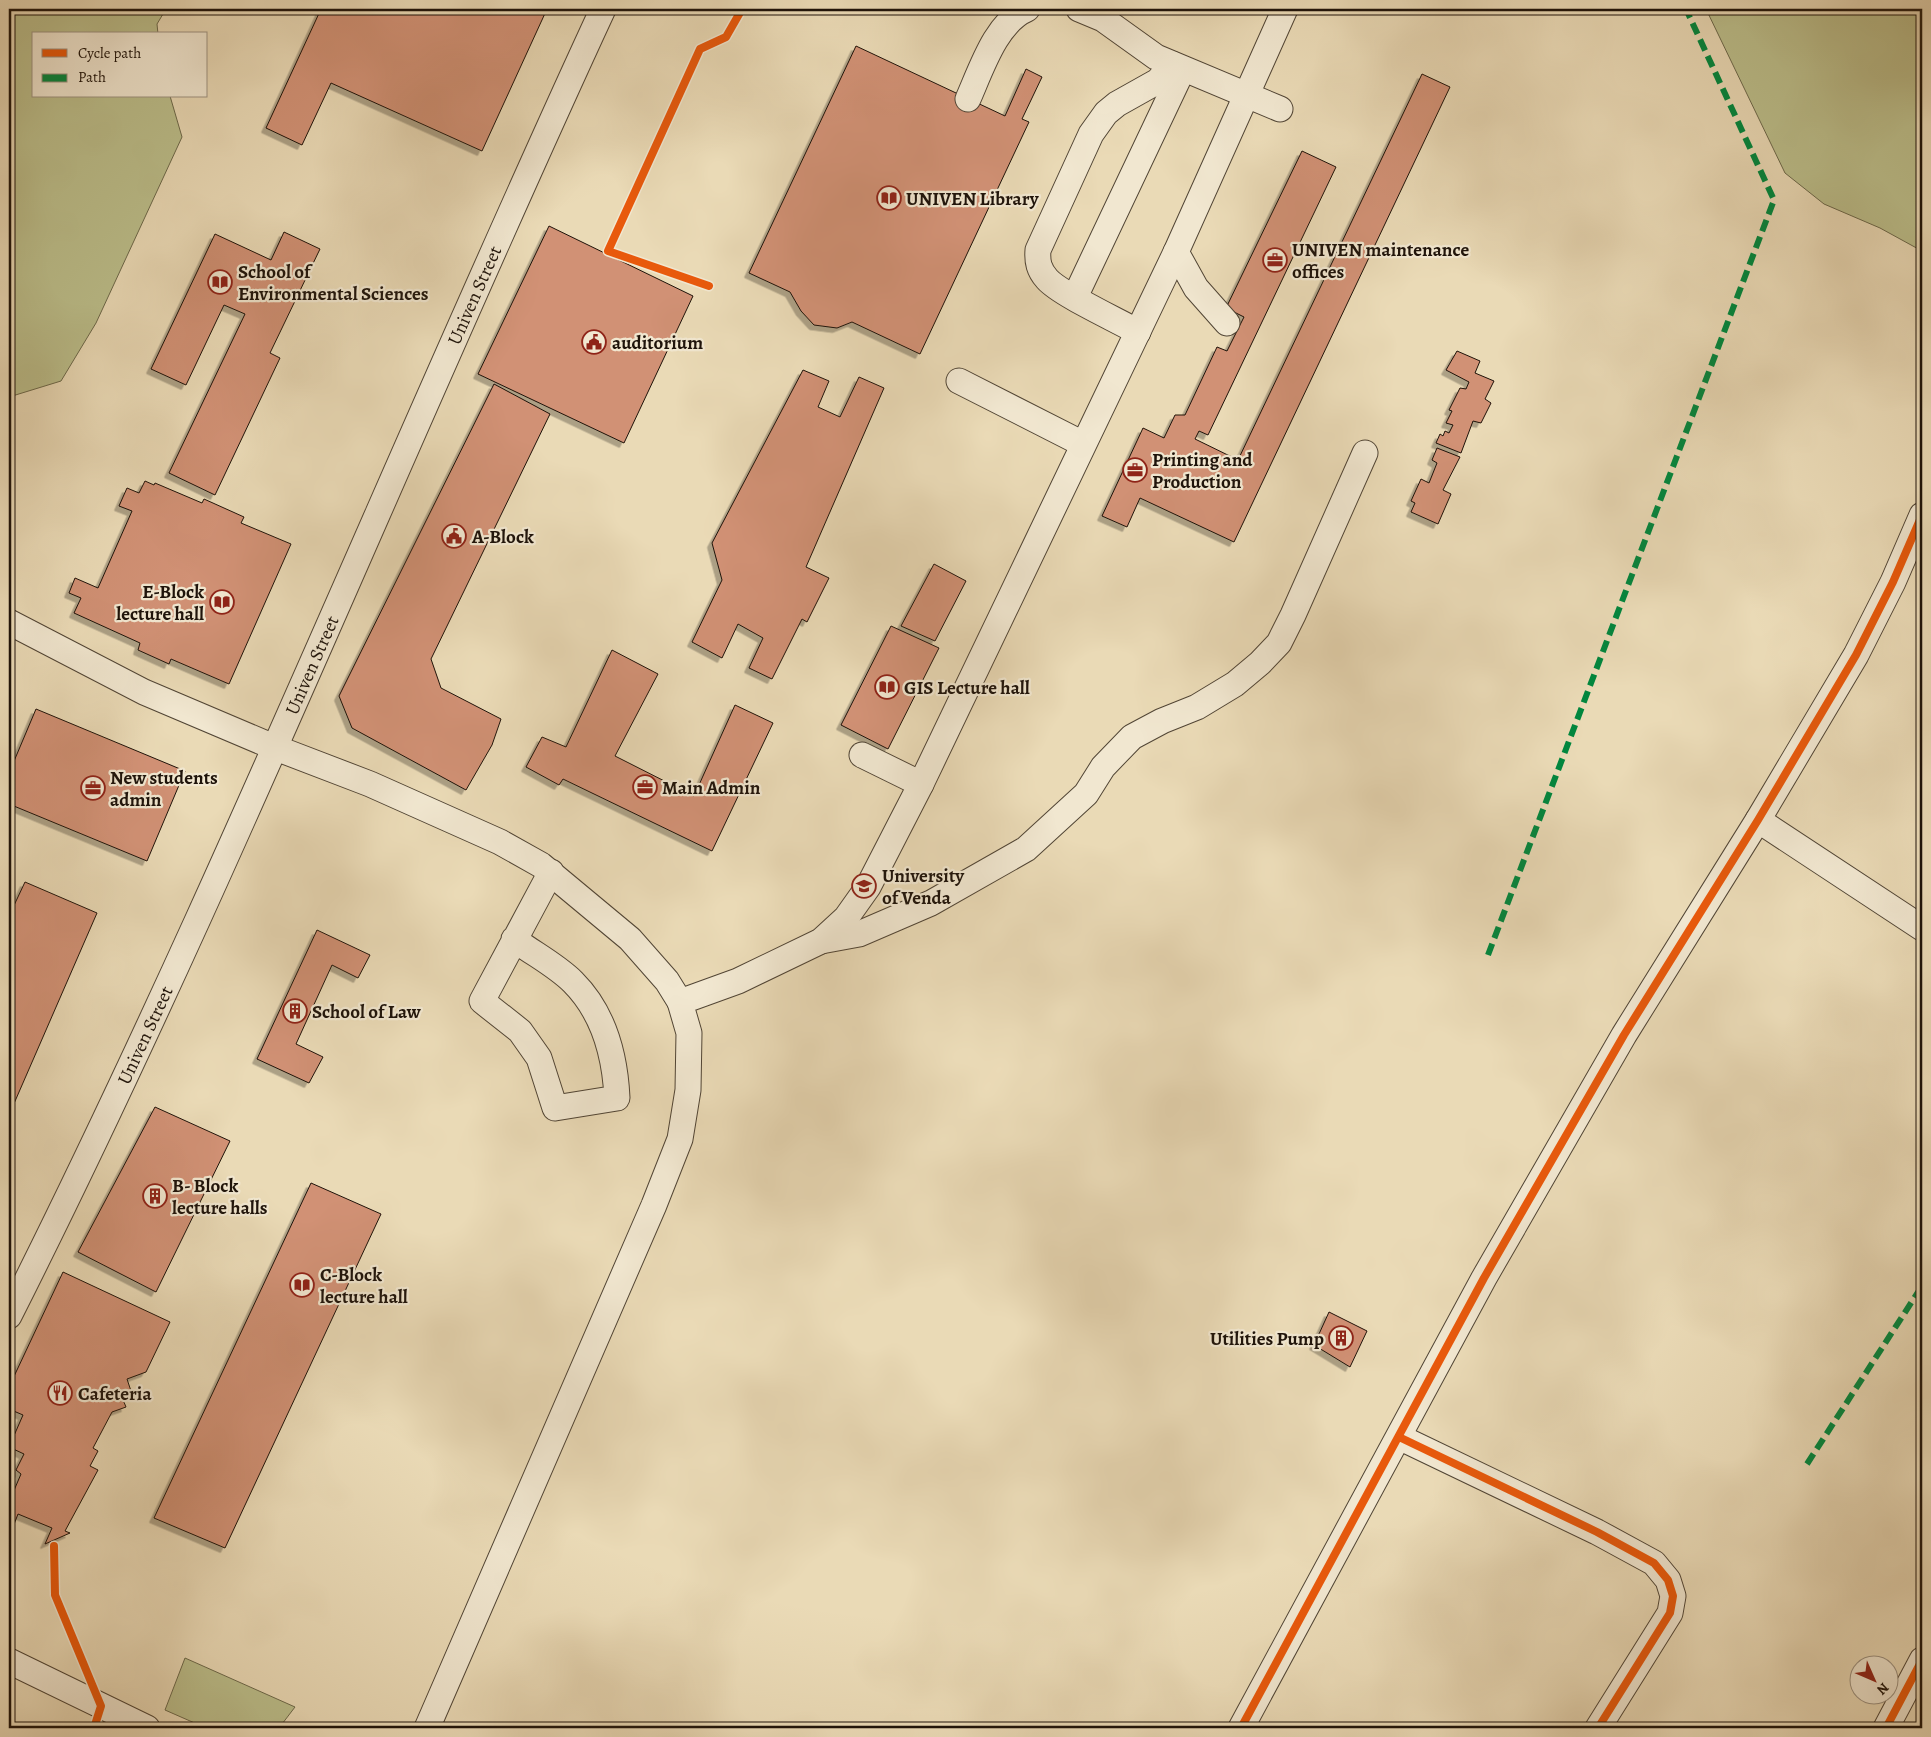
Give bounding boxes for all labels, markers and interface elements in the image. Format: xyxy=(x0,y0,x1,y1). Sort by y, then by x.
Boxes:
legend xyxy=(32,32,208,98)
text: Cycle path xyxy=(78,43,141,63)
text: Path xyxy=(78,67,106,87)
library icon: UNIVEN Library xyxy=(876,185,902,211)
place label: UNIVEN Library xyxy=(906,186,1040,212)
place label: UNIVEN maintenance offices xyxy=(1292,237,1469,285)
street label: Univen Street xyxy=(441,242,508,349)
office icon: UNIVEN maintenance offices xyxy=(1262,247,1288,273)
place label: School of Environmental Sciences xyxy=(238,259,429,307)
library icon: School of Environmental Sciences xyxy=(207,269,233,295)
public building icon: auditorium xyxy=(581,329,607,355)
place label: auditorium xyxy=(612,330,703,356)
place label: Printing and Production xyxy=(1152,447,1253,495)
office icon: Printing and Production xyxy=(1122,457,1148,483)
public building icon: A-Block xyxy=(441,523,467,549)
place label: A-Block xyxy=(471,524,534,550)
place label: E-Block lecture hall xyxy=(116,579,204,627)
library icon: E-Block lecture hall xyxy=(209,589,235,615)
street label: Univen Street xyxy=(279,612,346,719)
library icon: GIS Lecture hall xyxy=(874,674,900,700)
place label: GIS Lecture hall xyxy=(904,675,1030,701)
place label: New students admin xyxy=(110,765,218,813)
office icon: Main Admin xyxy=(632,774,658,800)
office icon: New students admin xyxy=(80,775,106,801)
place label: Main Admin xyxy=(662,775,761,801)
place label: University of Venda xyxy=(882,863,965,911)
school or university icon: University of Venda xyxy=(851,873,877,899)
street label: Univen Street xyxy=(111,982,180,1089)
building icon: School of Law xyxy=(282,998,308,1024)
place label: School of Law xyxy=(312,999,422,1025)
place label: B- Block lecture halls xyxy=(172,1173,268,1221)
building icon: B- Block lecture halls xyxy=(142,1183,168,1209)
place label: C-Block lecture hall xyxy=(320,1262,408,1310)
library icon: C-Block lecture hall xyxy=(289,1272,315,1298)
building icon: Utilities Pump xyxy=(1328,1325,1354,1351)
place label: Utilities Pump xyxy=(1210,1326,1324,1352)
restaurant icon: Cafeteria xyxy=(47,1380,73,1406)
place label: Cafeteria xyxy=(78,1381,152,1407)
north arrow xyxy=(1848,1654,1898,1704)
text: N xyxy=(1873,1679,1893,1699)

